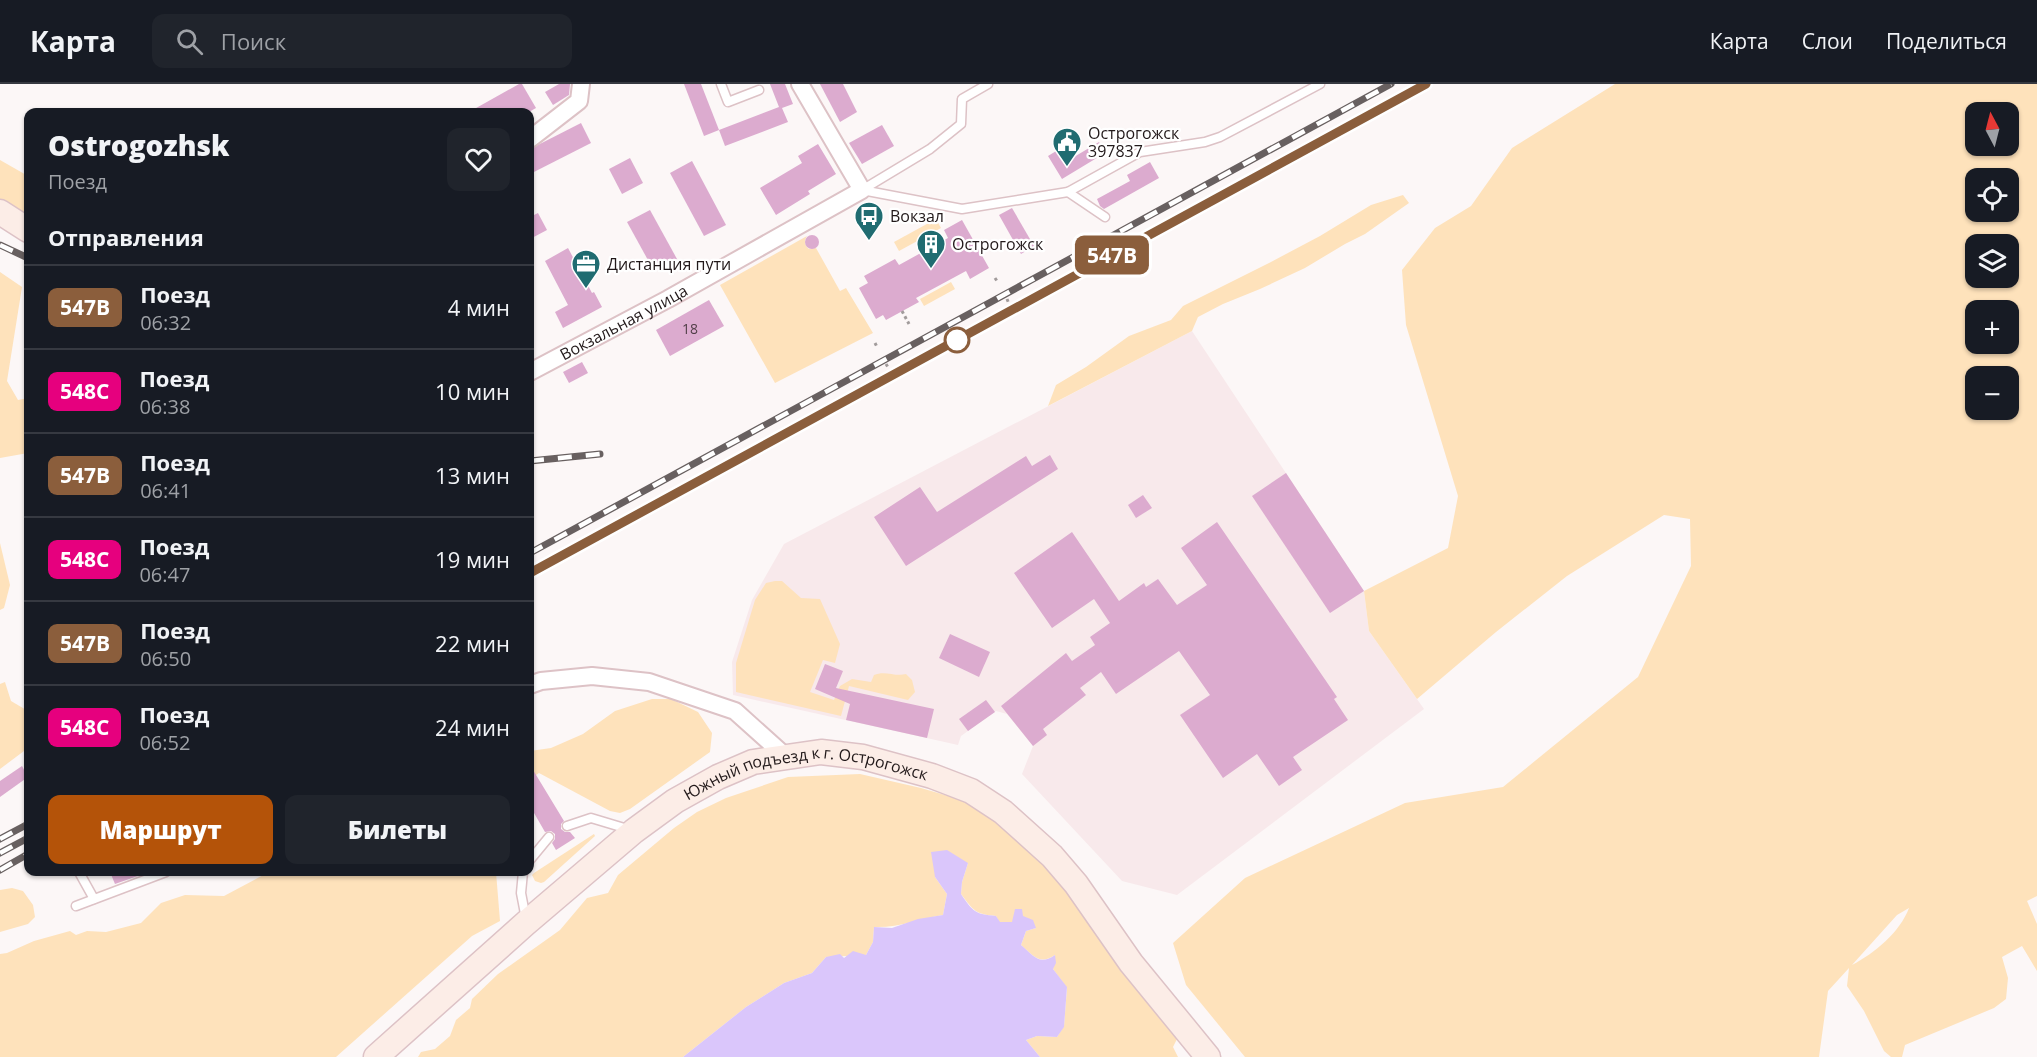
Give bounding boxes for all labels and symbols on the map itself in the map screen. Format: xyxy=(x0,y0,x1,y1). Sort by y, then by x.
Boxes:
north arrow xyxy=(1965,102,2019,156)
place label: Острогожск 397837 xyxy=(1088,122,1180,162)
public building icon: Острогожск 397837 xyxy=(1051,126,1083,168)
bus stop icon: Вокзал xyxy=(853,200,885,242)
place label: Вокзал xyxy=(890,205,944,227)
building icon: Острогожск xyxy=(915,228,947,270)
place label: Острогожск xyxy=(952,233,1044,255)
line badge: 547В xyxy=(1070,236,1154,274)
office icon: Дистанция пути xyxy=(570,248,602,290)
place label: Дистанция пути xyxy=(607,253,731,275)
street label: Вокзальная улица xyxy=(556,279,691,365)
house number: 18 xyxy=(682,319,698,338)
unlabelled marker xyxy=(944,327,970,353)
street label: Южный подъезд к г. Острогожск xyxy=(679,741,931,805)

